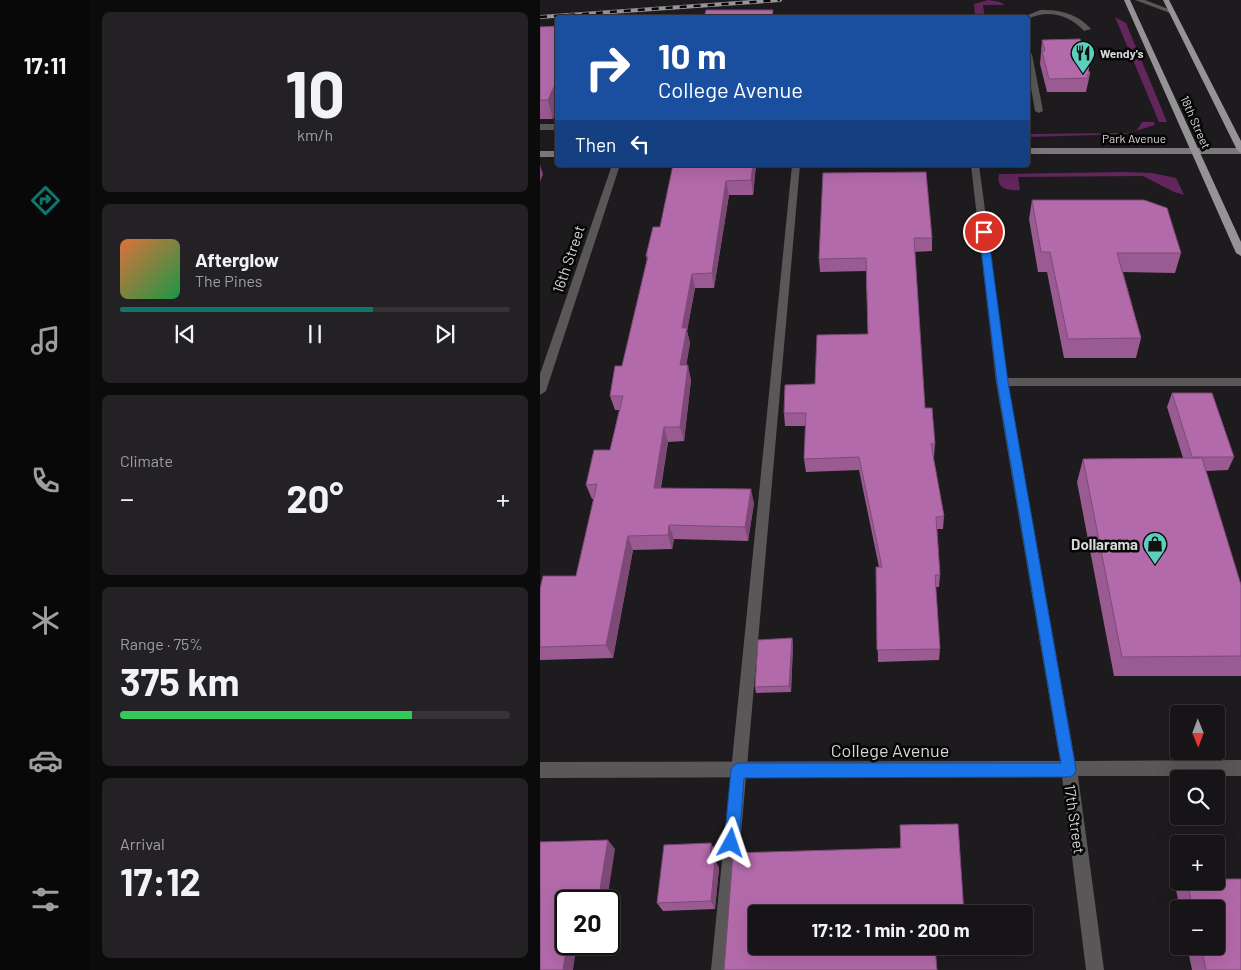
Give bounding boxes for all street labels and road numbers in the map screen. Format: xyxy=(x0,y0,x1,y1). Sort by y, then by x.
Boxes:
street label: 18th Street xyxy=(1178,93,1214,151)
street label: Park Avenue xyxy=(1102,131,1166,145)
street label: 16th Street xyxy=(548,223,588,295)
street label: College Avenue xyxy=(831,739,949,761)
street label: 17th Street xyxy=(1061,783,1089,855)

